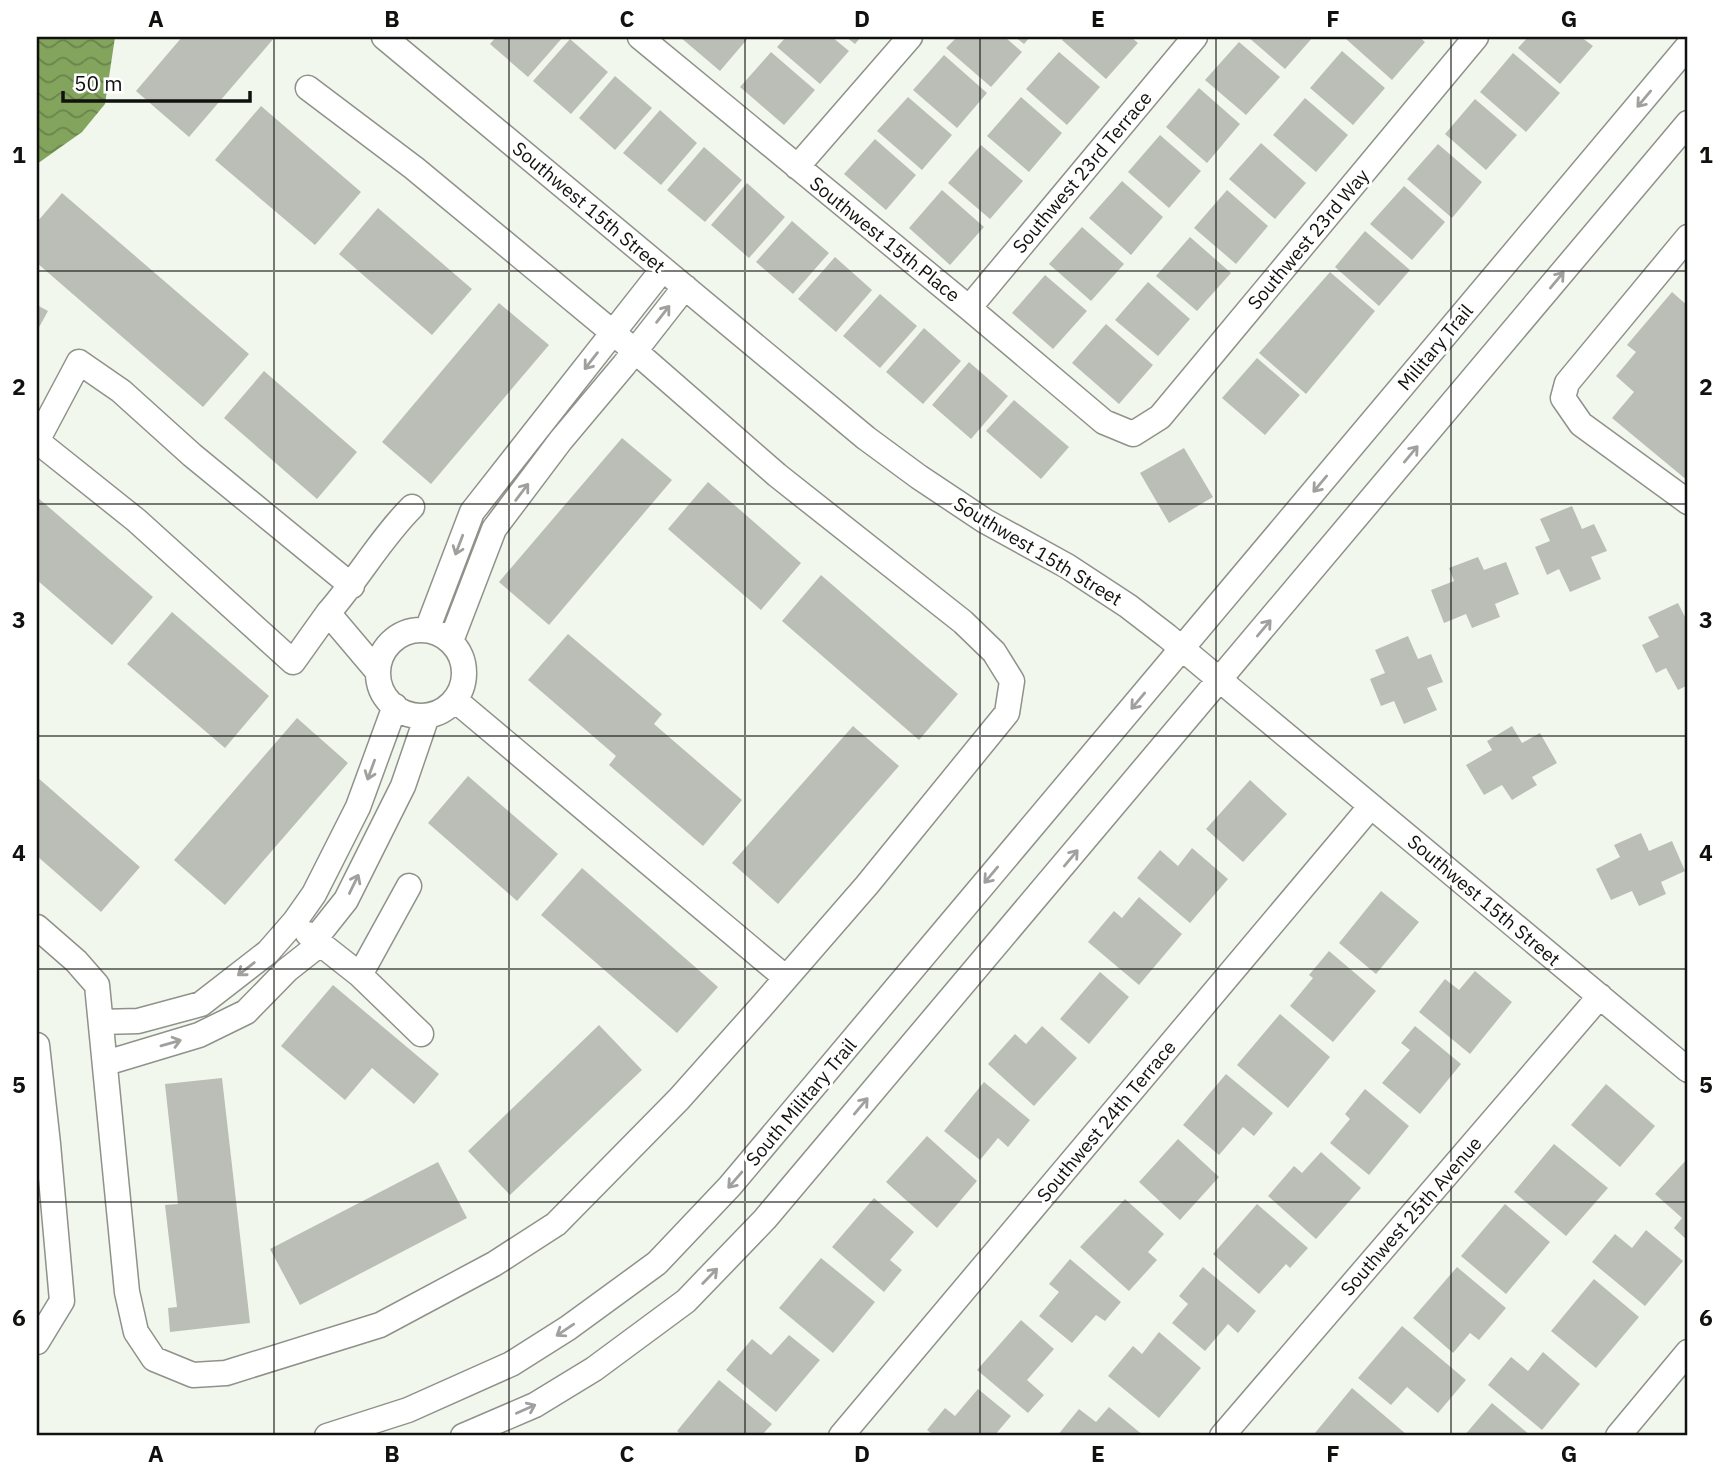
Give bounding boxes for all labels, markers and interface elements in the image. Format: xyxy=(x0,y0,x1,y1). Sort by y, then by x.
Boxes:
text: A xyxy=(148,3,164,33)
text: B xyxy=(384,3,400,33)
text: C xyxy=(620,3,635,33)
text: D xyxy=(854,3,870,33)
text: E xyxy=(1091,3,1105,33)
text: F xyxy=(1326,3,1340,33)
text: G xyxy=(1561,3,1577,33)
scale bar xyxy=(63,60,250,104)
text: 50 m xyxy=(74,69,123,97)
street label: Southwest 23rd Terrace xyxy=(1007,86,1157,258)
one-way arrow xyxy=(1636,89,1652,107)
street label: Southwest 15th Street xyxy=(508,136,670,278)
text: 1 xyxy=(12,139,26,169)
text: 1 xyxy=(1699,139,1713,169)
street label: Southwest 23rd Way xyxy=(1242,163,1374,314)
street label: Southwest 15th Place xyxy=(805,171,965,307)
one-way arrow xyxy=(1549,271,1565,289)
street label: Military Trail xyxy=(1392,299,1478,395)
one-way arrow xyxy=(656,306,671,324)
one-way arrow xyxy=(583,352,599,370)
text: 2 xyxy=(12,371,26,401)
text: 2 xyxy=(1699,371,1713,401)
one-way arrow xyxy=(1402,445,1418,463)
one-way arrow xyxy=(1312,475,1328,493)
one-way arrow xyxy=(514,483,529,502)
street label: Southwest 15th Street xyxy=(950,491,1126,611)
one-way arrow xyxy=(452,534,465,555)
text: 3 xyxy=(12,604,26,634)
text: 3 xyxy=(1699,604,1713,634)
one-way arrow xyxy=(1256,620,1272,638)
one-way arrow xyxy=(1130,691,1145,709)
one-way arrow xyxy=(364,759,377,781)
street label: Southwest 15th Street xyxy=(1403,829,1565,971)
text: 4 xyxy=(12,837,26,867)
text: 4 xyxy=(1699,837,1713,867)
one-way arrow xyxy=(1063,849,1079,867)
one-way arrow xyxy=(983,865,999,883)
one-way arrow xyxy=(347,874,361,895)
one-way arrow xyxy=(237,962,256,977)
street label: South Military Trail xyxy=(741,1033,861,1171)
street label: Southwest 24th Terrace xyxy=(1031,1035,1181,1207)
one-way arrow xyxy=(160,1036,182,1049)
text: 5 xyxy=(12,1069,26,1099)
text: 5 xyxy=(1699,1069,1713,1099)
one-way arrow xyxy=(853,1098,868,1116)
street label: Southwest 25th Avenue xyxy=(1335,1131,1487,1301)
one-way arrow xyxy=(727,1171,743,1189)
one-way arrow xyxy=(701,1268,718,1285)
text: 6 xyxy=(12,1302,26,1332)
text: 6 xyxy=(1699,1302,1713,1332)
one-way arrow xyxy=(555,1323,575,1337)
one-way arrow xyxy=(515,1402,536,1415)
text: A xyxy=(148,1438,164,1468)
text: B xyxy=(384,1438,400,1468)
text: C xyxy=(620,1438,635,1468)
text: D xyxy=(854,1438,870,1468)
text: E xyxy=(1091,1438,1105,1468)
text: F xyxy=(1326,1438,1340,1468)
text: G xyxy=(1561,1438,1577,1468)

